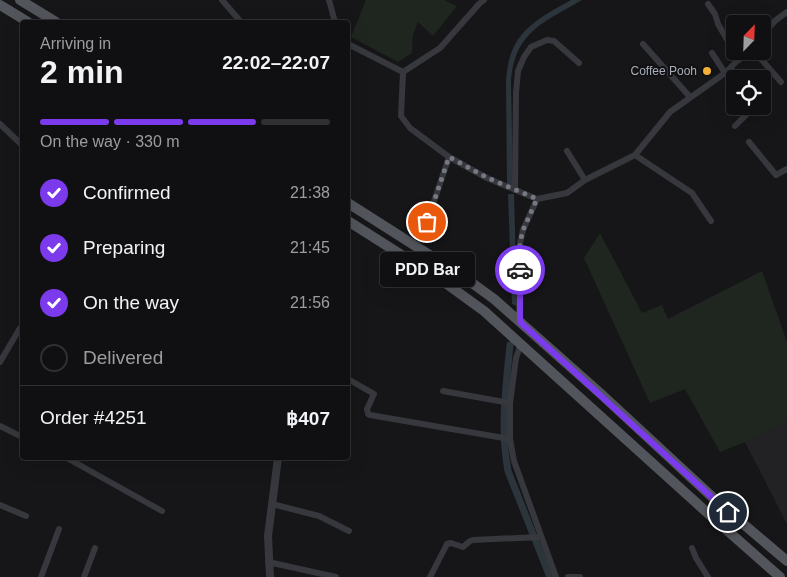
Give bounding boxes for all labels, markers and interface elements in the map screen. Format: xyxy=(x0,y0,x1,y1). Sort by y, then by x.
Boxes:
north arrow xyxy=(726,15,771,60)
map controls xyxy=(726,15,771,115)
text: Arriving in xyxy=(40,35,111,52)
text: 22:02–22:07 xyxy=(222,52,330,73)
text: 2 min xyxy=(40,54,124,90)
place label: Coffee Pooh xyxy=(631,64,697,78)
marker: Coffee Pooh xyxy=(701,65,713,77)
button: locate xyxy=(726,70,771,115)
text: On the way · 330 m xyxy=(40,133,180,150)
icon: check xyxy=(40,179,68,207)
text: Confirmed xyxy=(83,182,171,203)
text: 21:38 xyxy=(290,184,330,201)
pin xyxy=(406,201,448,243)
icon: bag xyxy=(413,208,441,236)
icon: check xyxy=(40,234,68,262)
text: Preparing xyxy=(83,237,165,258)
text: 21:45 xyxy=(290,239,330,256)
courier xyxy=(495,245,545,295)
callout: PDD Bar xyxy=(380,252,474,287)
icon: car xyxy=(506,256,534,284)
text: PDD Bar xyxy=(395,261,460,278)
icon: check xyxy=(40,289,68,317)
text: On the way xyxy=(83,292,179,313)
text: 21:56 xyxy=(290,294,330,311)
text: Delivered xyxy=(83,347,163,368)
text: Order #4251 xyxy=(40,407,147,428)
text: ฿407 xyxy=(286,408,330,429)
pin xyxy=(707,491,749,533)
icon: home xyxy=(714,498,742,526)

